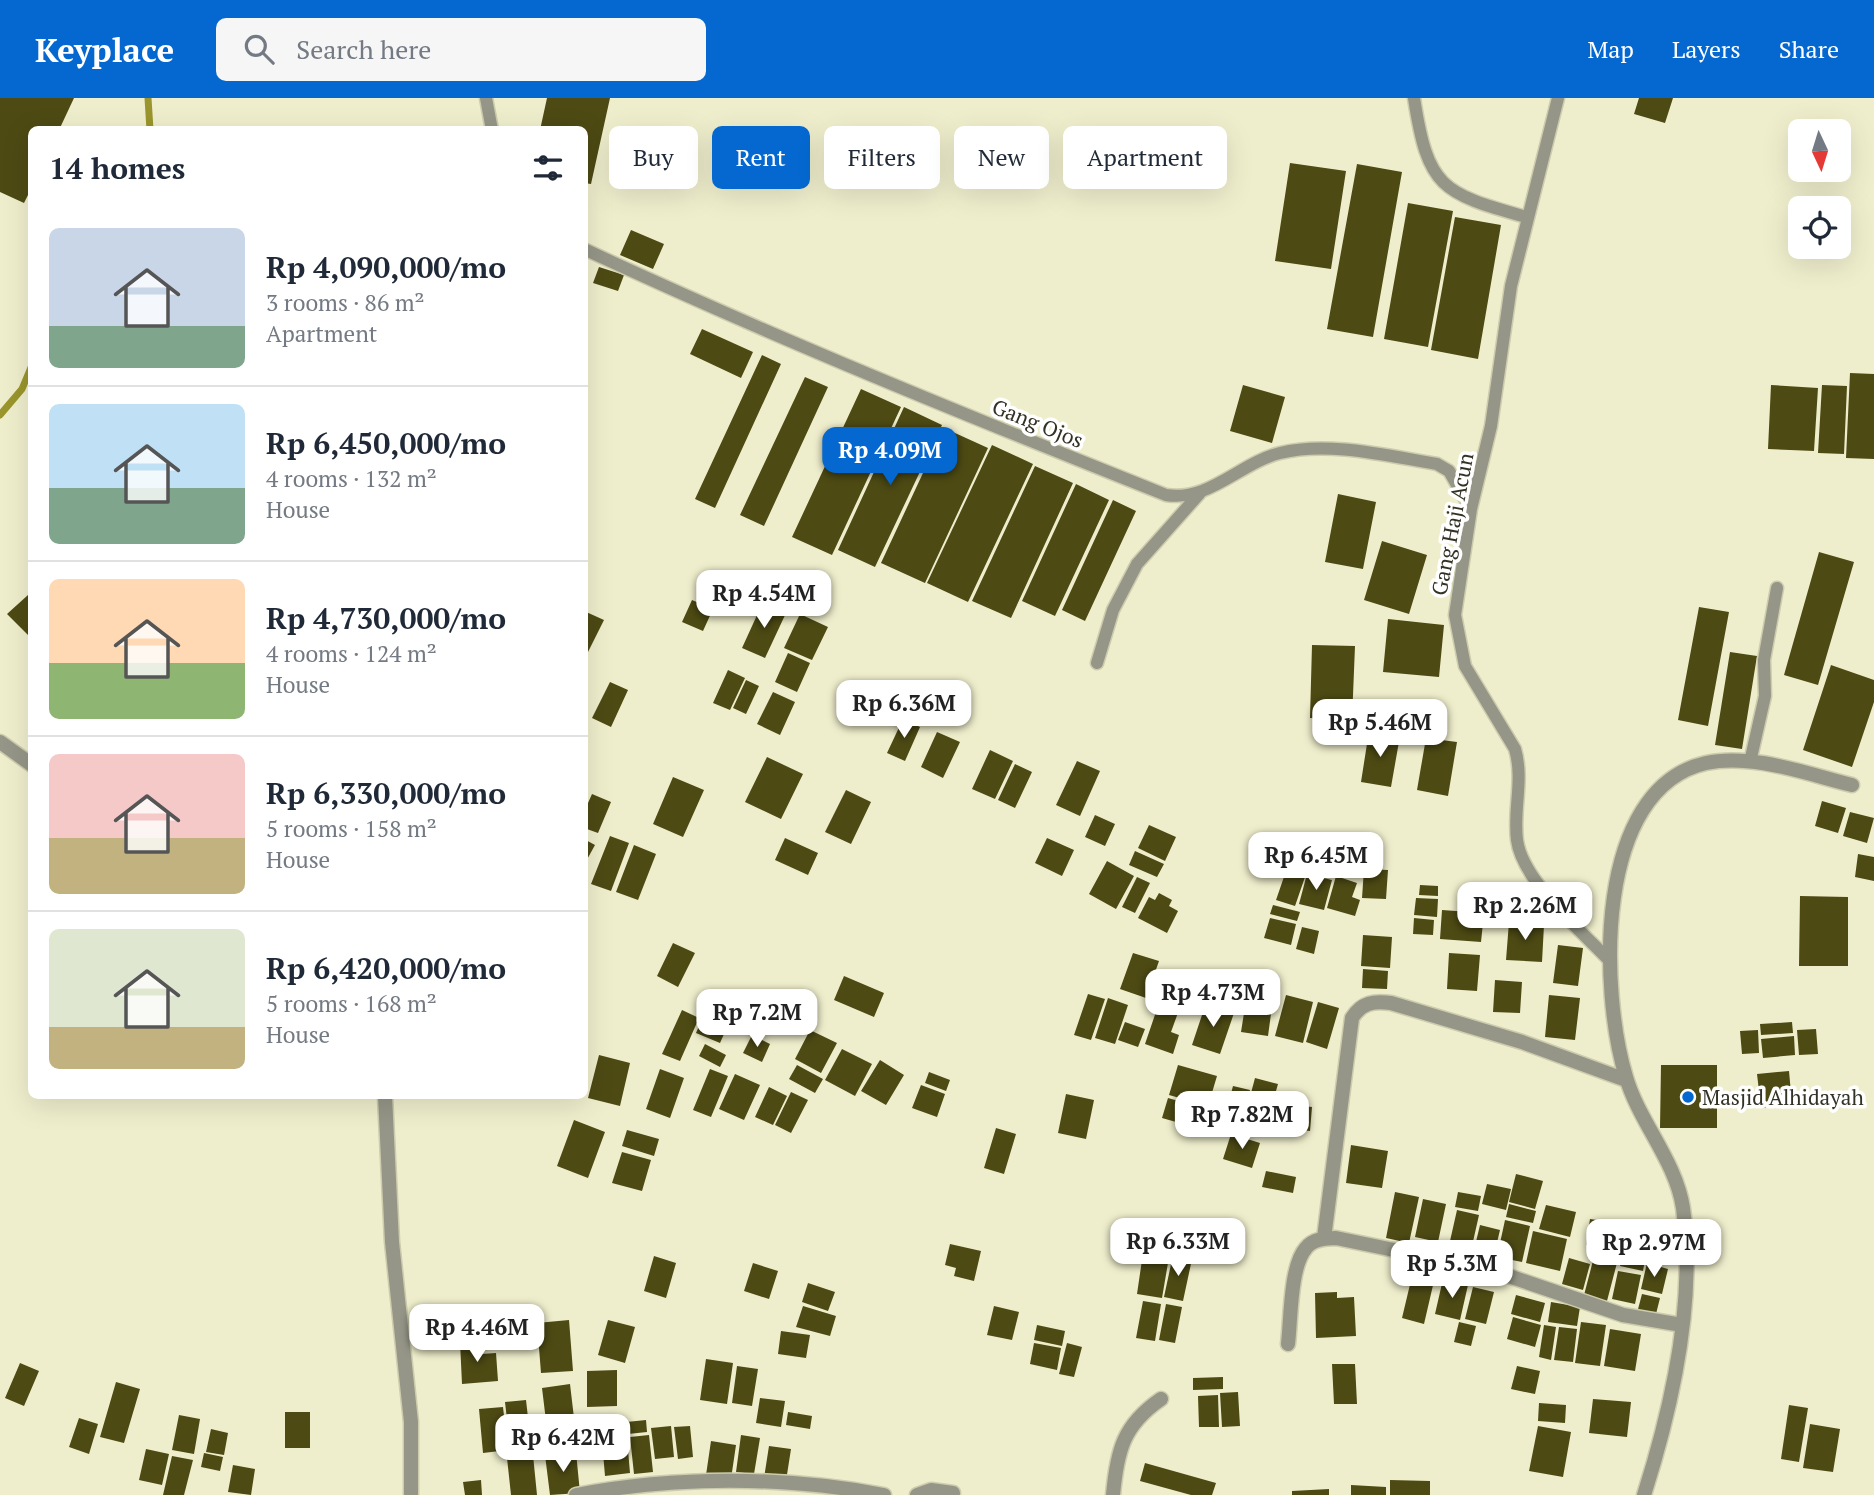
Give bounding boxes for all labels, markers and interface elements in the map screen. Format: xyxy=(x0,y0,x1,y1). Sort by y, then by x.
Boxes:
search box xyxy=(216,18,706,81)
text: Keyplace xyxy=(35,28,174,71)
icon: search xyxy=(240,30,278,68)
text: Search here xyxy=(296,32,431,66)
text: Map xyxy=(1587,33,1634,65)
text: Layers xyxy=(1672,33,1741,65)
text: Share xyxy=(1779,33,1839,65)
north arrow xyxy=(1788,119,1852,182)
map controls xyxy=(1788,119,1851,259)
chip: Buy xyxy=(609,126,698,189)
chip: Rent xyxy=(712,126,810,189)
chip: Filters xyxy=(824,126,940,189)
chip: New xyxy=(954,126,1049,189)
chip: Apartment xyxy=(1063,126,1227,189)
text: 14 homes xyxy=(49,148,185,188)
icon: filters xyxy=(529,149,567,187)
button: locate xyxy=(1788,196,1851,259)
text: Rp 4,090,000/mo xyxy=(266,247,506,287)
icon: home xyxy=(105,256,189,340)
text: 3 rooms · 86 m² xyxy=(266,287,425,318)
text: Apartment xyxy=(266,318,377,349)
street label: Gang Ojos xyxy=(988,392,1088,454)
text: Rp 6,450,000/mo xyxy=(266,423,506,463)
pin: Rp 4.09M xyxy=(818,428,962,487)
icon: home xyxy=(105,432,189,516)
text: Rp 4.09M xyxy=(838,434,942,465)
street label: Gang Haji Acun xyxy=(1424,450,1480,598)
text: 4 rooms · 132 m² xyxy=(266,463,437,494)
text: House xyxy=(266,494,330,525)
pin: Rp 4.54M xyxy=(692,570,836,630)
text: Rp 4.54M xyxy=(712,577,816,608)
text: Rp 4,730,000/mo xyxy=(266,598,506,638)
icon: home xyxy=(105,607,189,691)
text: 4 rooms · 124 m² xyxy=(266,638,437,669)
text: House xyxy=(266,669,330,700)
pin: Rp 6.36M xyxy=(832,680,976,740)
text: Rp 6.36M xyxy=(852,687,956,718)
pin: Rp 5.46M xyxy=(1308,700,1452,759)
text: Rp 5.46M xyxy=(1328,706,1432,737)
text: Rp 6,330,000/mo xyxy=(266,773,506,813)
icon: home xyxy=(105,782,189,866)
text: 5 rooms · 158 m² xyxy=(266,813,437,844)
pin: Rp 6.45M xyxy=(1244,832,1388,892)
text: Rp 6.45M xyxy=(1264,839,1368,870)
text: House xyxy=(266,844,330,875)
pin: Rp 2.26M xyxy=(1453,882,1597,942)
text: Rp 2.26M xyxy=(1473,889,1577,920)
text: Rp 6,420,000/mo xyxy=(266,948,506,988)
icon: home xyxy=(105,957,189,1041)
pin: Rp 4.73M xyxy=(1141,970,1285,1029)
text: Rp 4.73M xyxy=(1161,976,1265,1007)
text: 5 rooms · 168 m² xyxy=(266,988,437,1019)
pin: Rp 7.2M xyxy=(692,990,822,1049)
text: Rp 7.2M xyxy=(712,996,802,1027)
text: House xyxy=(266,1019,330,1050)
place label: Masjid Alhidayah xyxy=(1702,1083,1864,1111)
marker: Masjid Alhidayah xyxy=(1680,1089,1696,1105)
pin: Rp 7.82M xyxy=(1170,1091,1314,1151)
text: Rp 7.82M xyxy=(1191,1098,1293,1129)
pin: Rp 6.33M xyxy=(1106,1218,1250,1278)
pin: Rp 2.97M xyxy=(1582,1220,1726,1279)
text: Rp 6.33M xyxy=(1126,1225,1230,1256)
text: Rp 2.97M xyxy=(1602,1226,1706,1257)
pin: Rp 5.3M xyxy=(1387,1240,1517,1300)
text: Rp 5.3M xyxy=(1407,1247,1497,1278)
pin: Rp 4.46M xyxy=(405,1304,549,1364)
text: Rp 4.46M xyxy=(425,1311,529,1342)
pin: Rp 6.42M xyxy=(491,1414,635,1474)
text: Rp 6.42M xyxy=(511,1421,615,1452)

